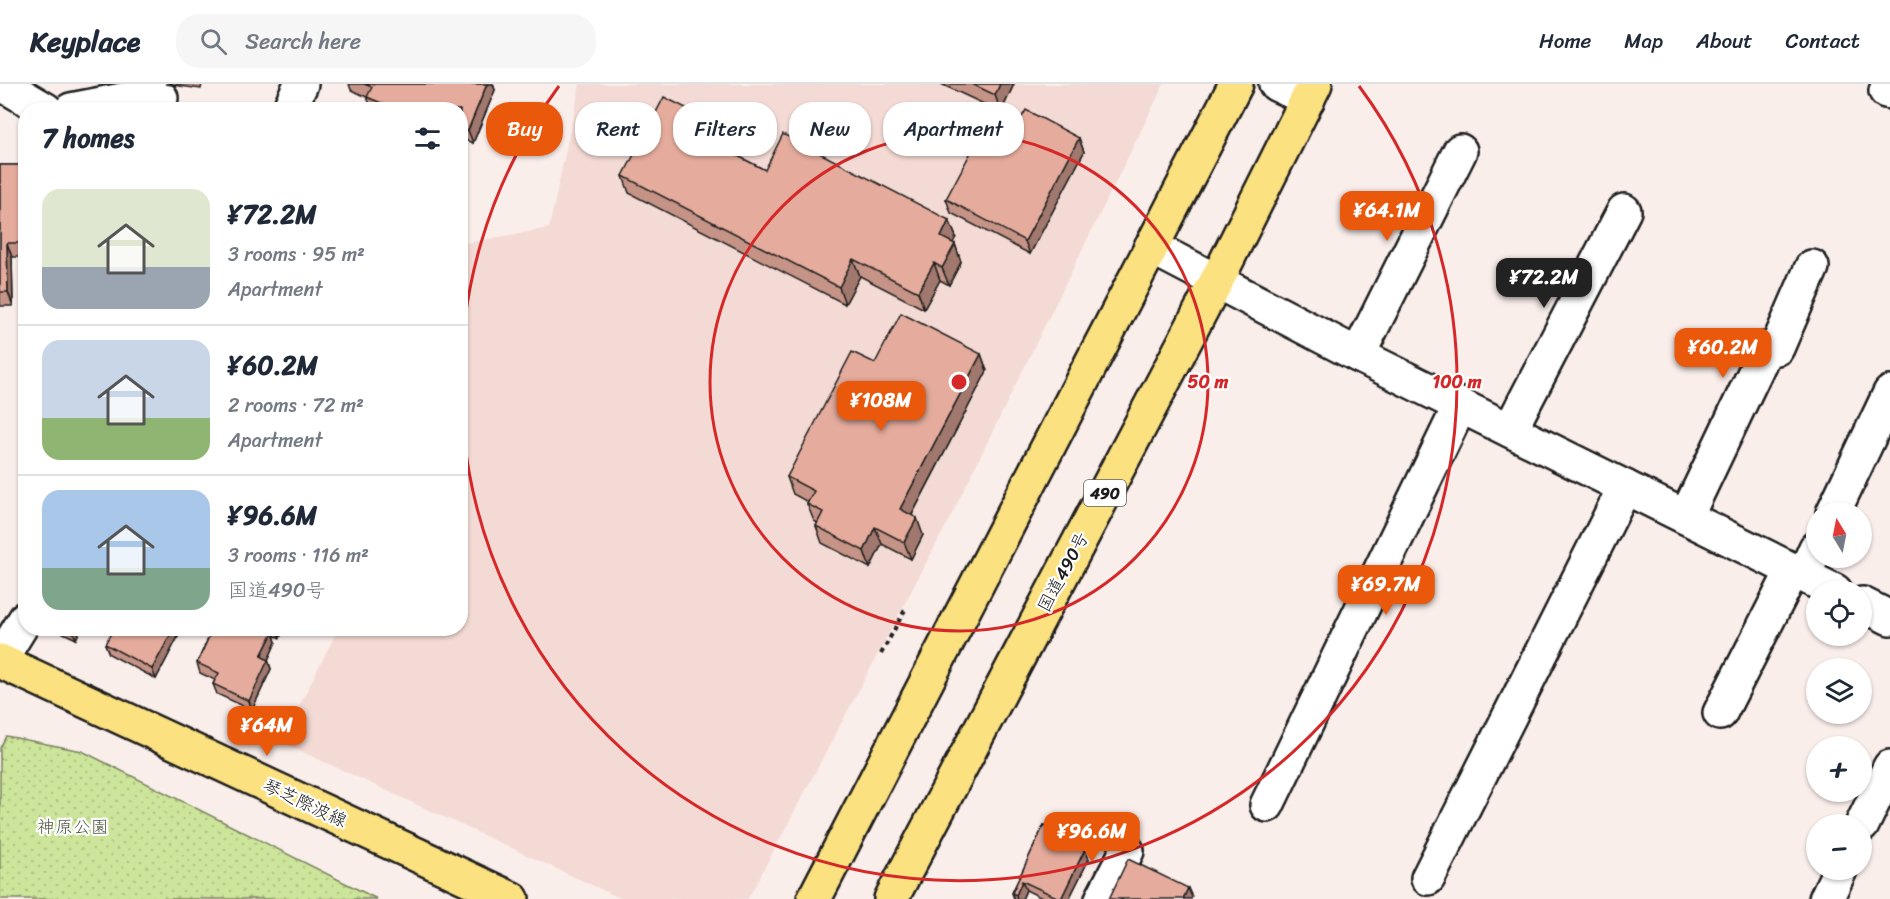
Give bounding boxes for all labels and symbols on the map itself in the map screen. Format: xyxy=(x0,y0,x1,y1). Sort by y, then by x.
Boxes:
pin: ¥64.1M xyxy=(1338,191,1436,242)
pin: ¥72.2M xyxy=(1495,258,1593,309)
pin: ¥60.2M xyxy=(1674,328,1772,379)
text: 50 m xyxy=(1188,366,1229,398)
text: 100 m xyxy=(1433,366,1482,398)
centre of rings xyxy=(949,372,969,392)
pin: ¥108M xyxy=(839,381,923,432)
road number: 490 xyxy=(1084,480,1126,506)
north arrow xyxy=(1806,502,1872,568)
street label: 国道490号 xyxy=(1028,526,1098,618)
pin: ¥69.7M xyxy=(1337,565,1435,616)
pin: ¥64M xyxy=(231,706,303,757)
street label: 琴芝際波線 xyxy=(257,769,353,837)
park label: 神原公園 xyxy=(37,811,109,843)
pin: ¥96.6M xyxy=(1043,812,1141,863)

